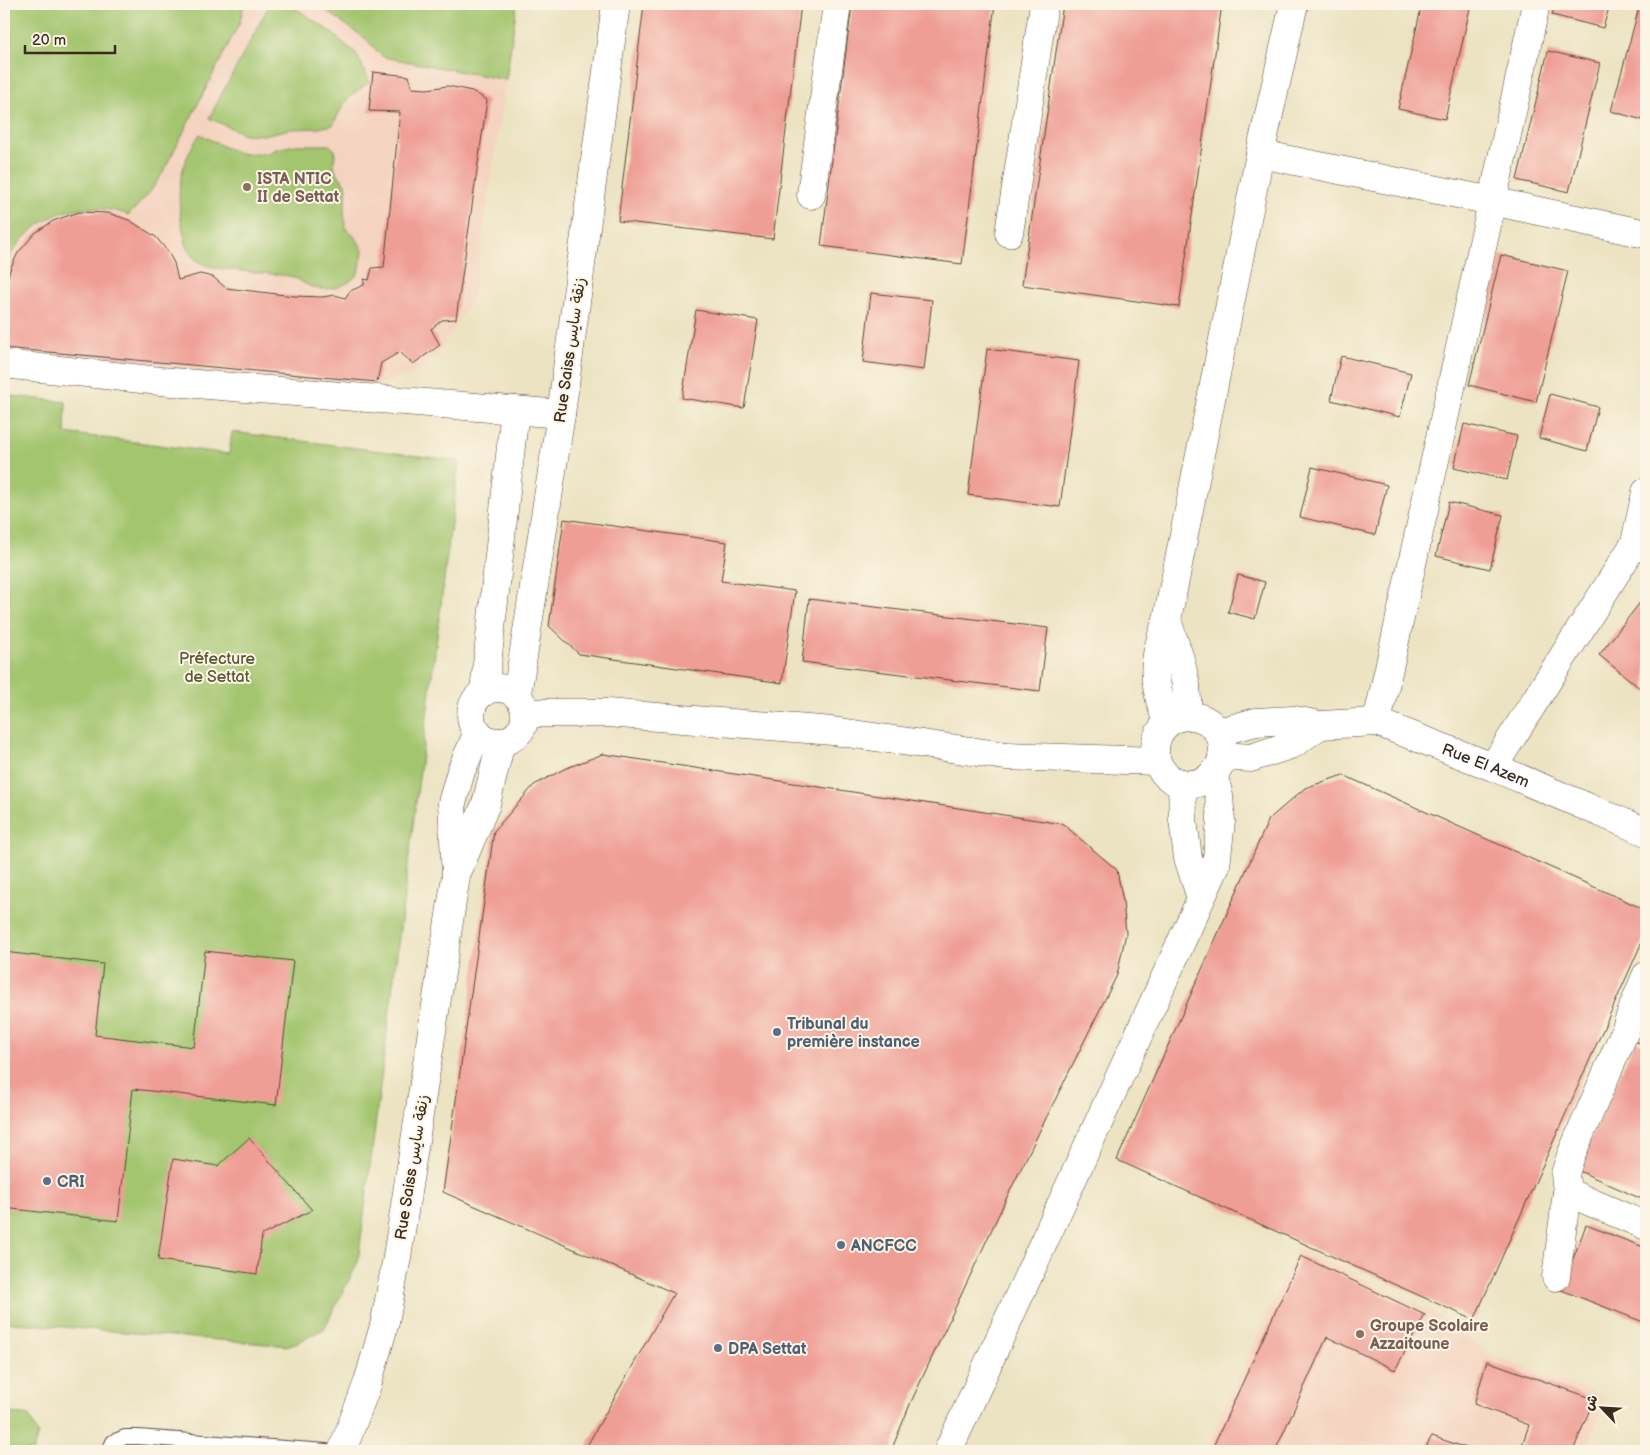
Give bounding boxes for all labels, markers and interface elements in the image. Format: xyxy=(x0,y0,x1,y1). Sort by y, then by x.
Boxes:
scale bar xyxy=(25,22,115,54)
text: 20 m xyxy=(32,31,66,50)
place label: ISTA NTIC II de Settat xyxy=(257,170,340,207)
marker: ISTA NTIC II de Settat xyxy=(241,181,253,193)
street label: Rue Saiss زنقة سايس xyxy=(551,276,590,424)
park label: Préfecture de Settat xyxy=(179,650,256,687)
street label: Rue El Azem xyxy=(1439,740,1532,792)
place label: Tribunal du première instance xyxy=(787,1015,920,1052)
marker: Tribunal du première instance xyxy=(771,1026,783,1038)
street label: Rue Saiss زنقة سايس xyxy=(392,1093,433,1241)
place label: CRI xyxy=(57,1173,85,1192)
marker: CRI xyxy=(41,1175,53,1187)
place label: ANCFCC xyxy=(850,1237,917,1256)
marker: ANCFCC xyxy=(835,1239,847,1251)
place label: Groupe Scolaire Azzaitoune xyxy=(1369,1317,1488,1354)
marker: Groupe Scolaire Azzaitoune xyxy=(1354,1328,1366,1340)
place label: DPA Settat xyxy=(728,1340,807,1359)
marker: DPA Settat xyxy=(712,1342,724,1354)
north arrow xyxy=(1578,1382,1628,1432)
text: ش xyxy=(1580,1392,1602,1413)

